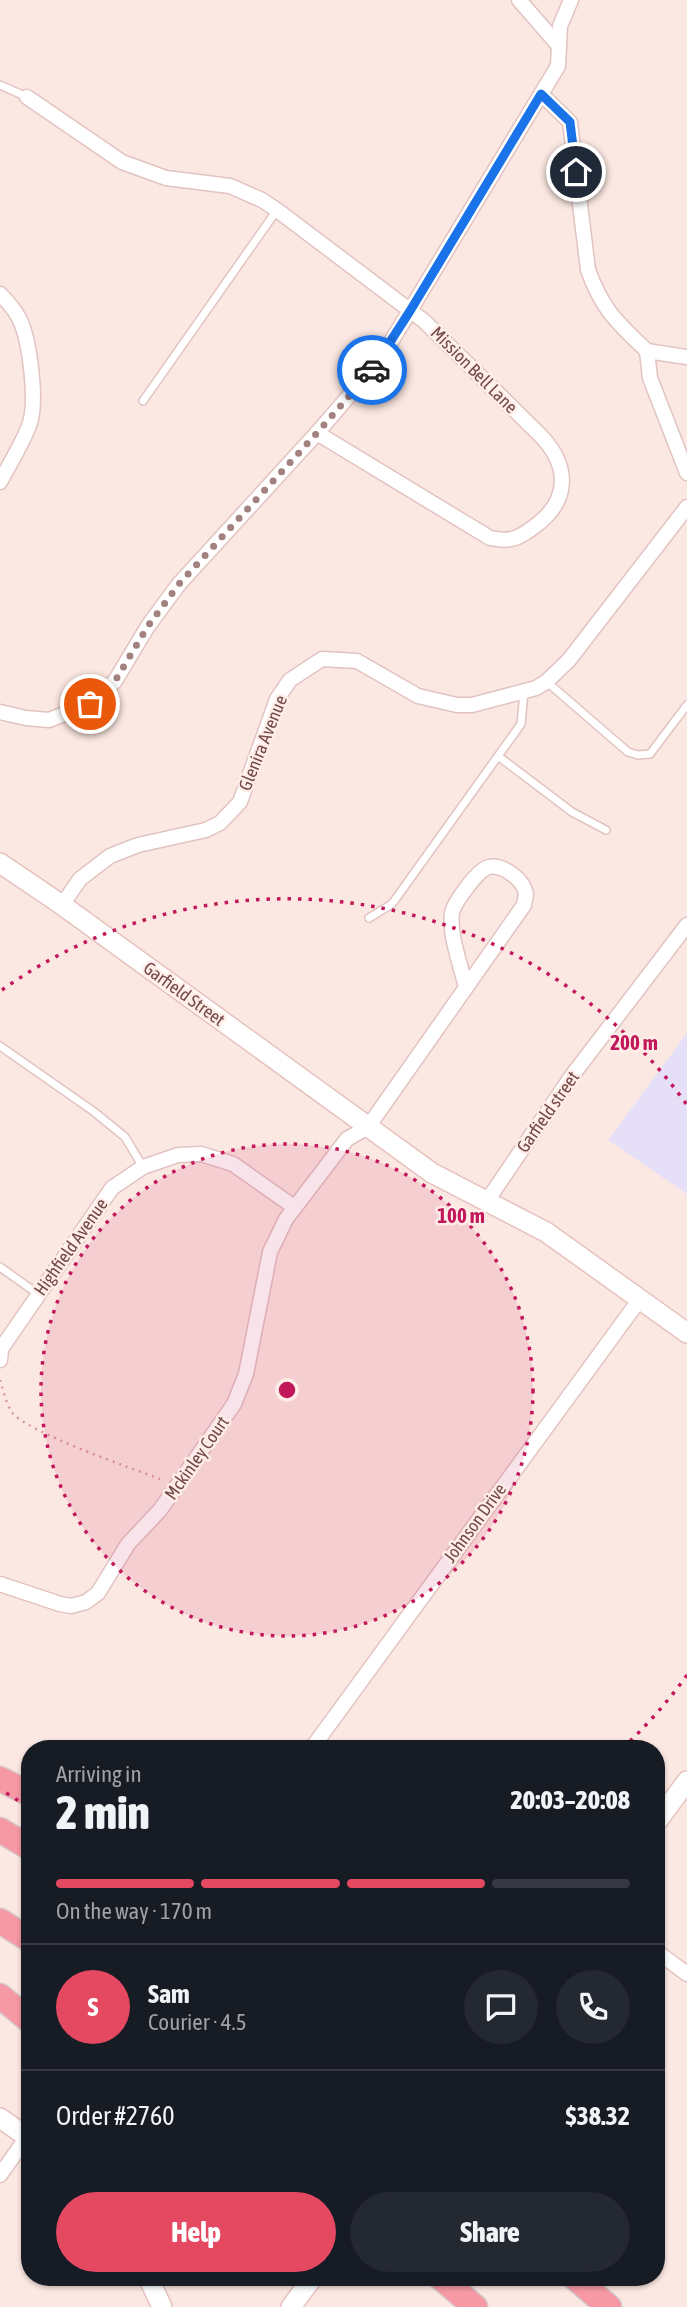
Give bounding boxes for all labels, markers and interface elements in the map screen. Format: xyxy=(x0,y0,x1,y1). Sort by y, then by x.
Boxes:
pin xyxy=(546,142,606,202)
icon: home xyxy=(557,153,595,191)
street label: Mission Bell Lane xyxy=(427,322,522,417)
courier xyxy=(337,335,407,405)
icon: car xyxy=(353,351,391,389)
pin xyxy=(60,674,120,734)
icon: bag xyxy=(71,685,109,723)
street label: Glenira Avenue xyxy=(234,692,291,793)
street label: Garfield Street xyxy=(140,957,229,1030)
text: 200 m xyxy=(610,1030,658,1054)
street label: Garfield street xyxy=(512,1067,583,1156)
street label: Highfield Avenue xyxy=(29,1194,112,1299)
text: 100 m xyxy=(437,1203,485,1227)
centre of rings xyxy=(275,1378,299,1402)
street label: Mckinley Court xyxy=(160,1412,233,1503)
street label: Johnson Drive xyxy=(439,1479,510,1566)
text: Arriving in xyxy=(56,1761,142,1787)
text: 20:03–20:08 xyxy=(511,1785,630,1815)
text: 2 min xyxy=(56,1786,150,1839)
text: On the way · 170 m xyxy=(56,1898,212,1924)
button: chat xyxy=(464,1970,538,2044)
button: phone xyxy=(556,1970,630,2044)
text: Sam xyxy=(148,1979,190,2009)
text: S xyxy=(88,1992,98,2022)
text: Courier · 4.5 xyxy=(148,2009,247,2035)
text: Order #2760 xyxy=(56,2101,175,2131)
text: $38.32 xyxy=(566,2101,630,2131)
button: Help xyxy=(56,2192,336,2272)
button: Share xyxy=(350,2192,630,2272)

